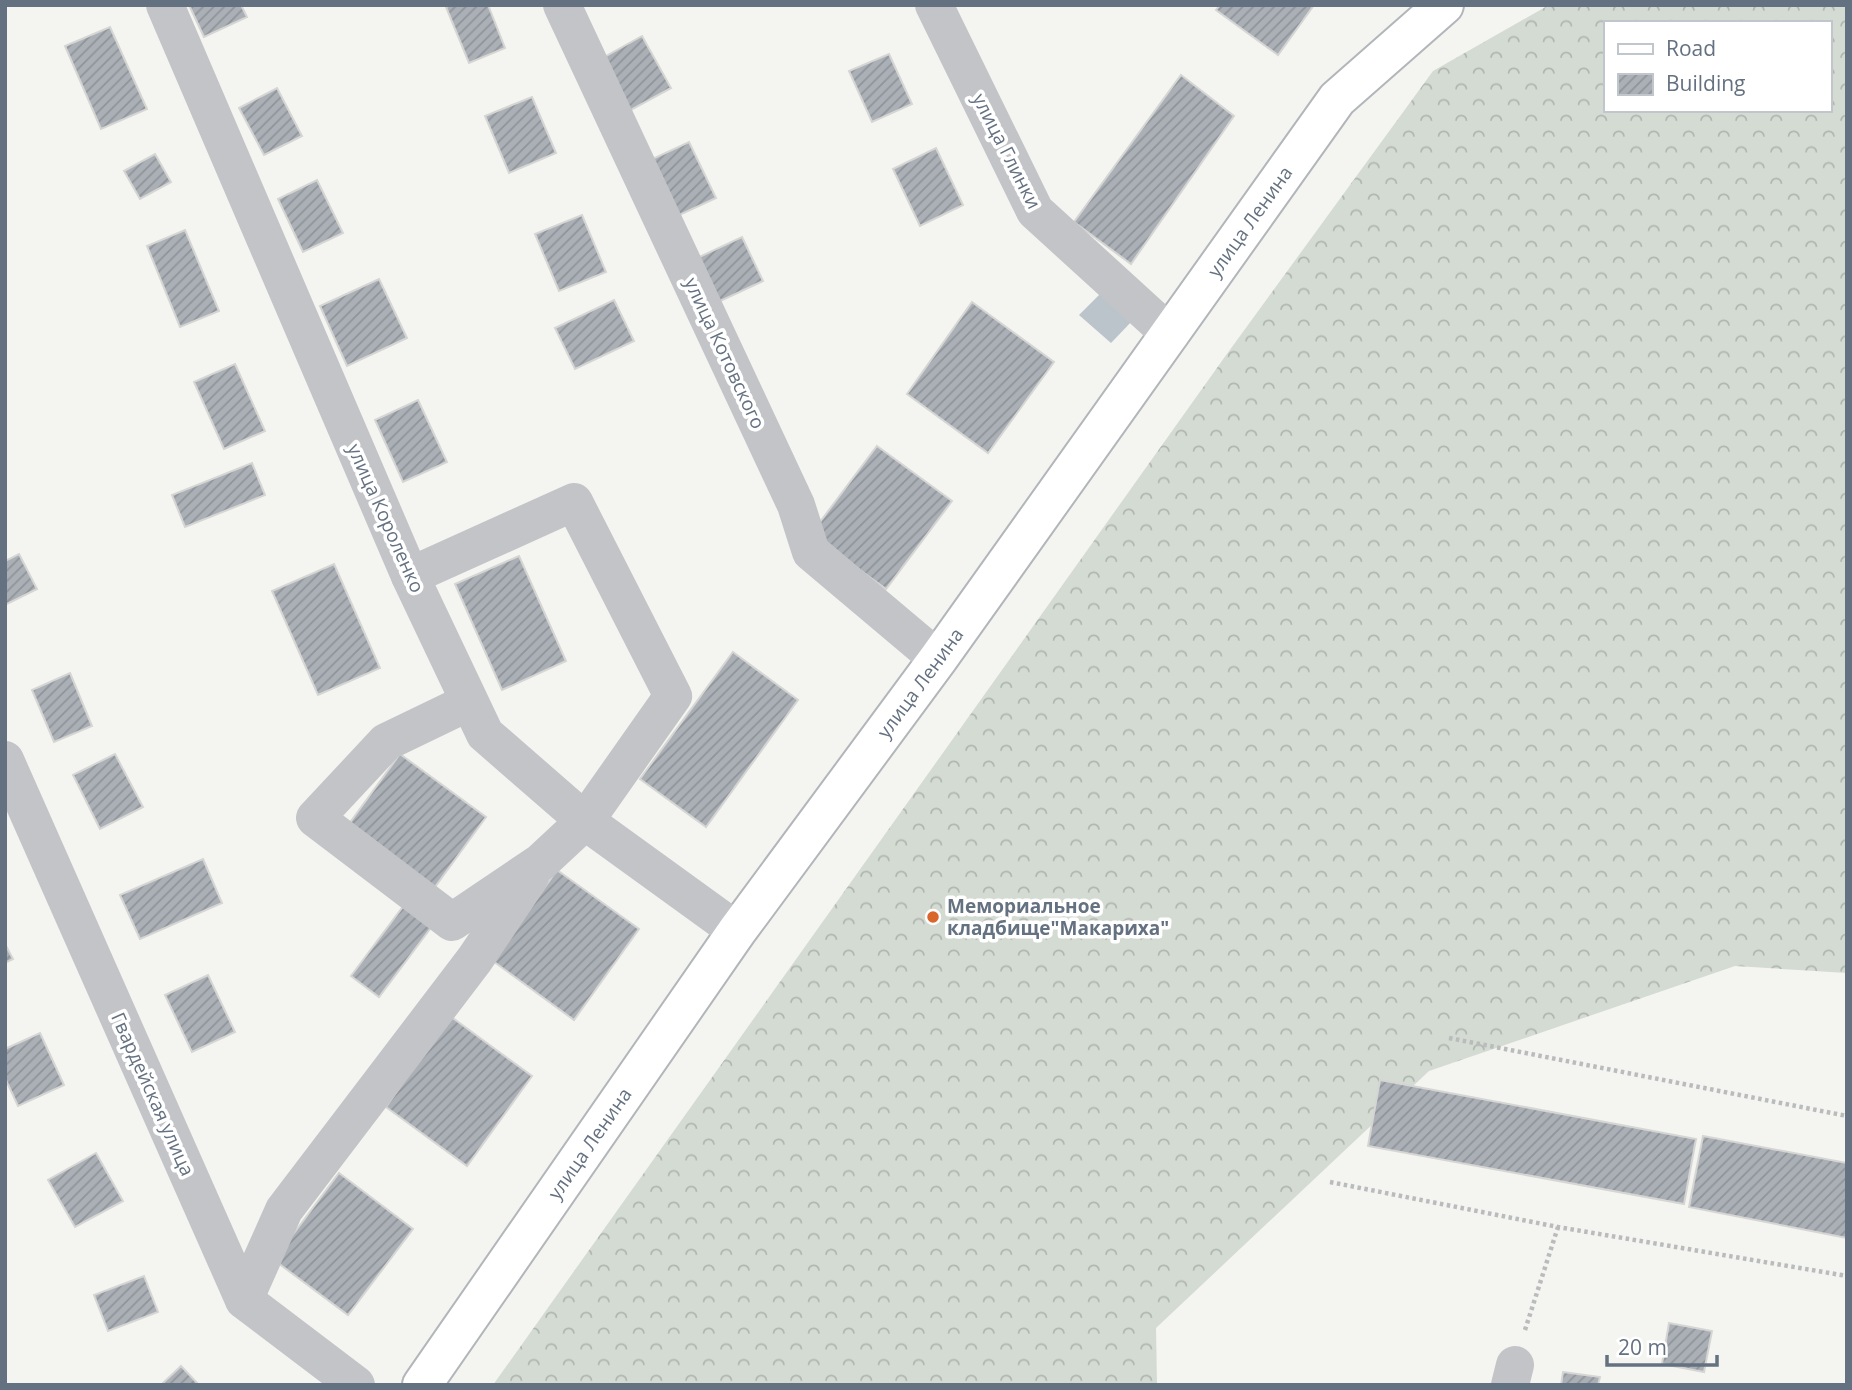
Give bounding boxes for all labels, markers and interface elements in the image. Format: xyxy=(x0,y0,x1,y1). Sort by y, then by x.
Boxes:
legend xyxy=(1604,21,1831,112)
text: Road xyxy=(1666,34,1716,62)
text: Building xyxy=(1666,69,1745,97)
street label: улица Глинки xyxy=(967,89,1047,213)
street label: улица Ленина xyxy=(1201,161,1298,282)
street label: улица Котовского xyxy=(679,273,771,433)
street label: улица Короленко xyxy=(341,439,431,597)
street label: улица Ленина xyxy=(871,623,969,743)
place label: Мемориальное кладбище"Макариха" xyxy=(947,893,1169,941)
marker: Мемориальное кладбище"Макариха" xyxy=(925,909,941,925)
street label: Гвардейская улица xyxy=(105,1008,201,1180)
street label: улица Ленина xyxy=(542,1082,638,1205)
scale bar xyxy=(1607,1324,1717,1368)
text: 20 m xyxy=(1618,1333,1667,1361)

